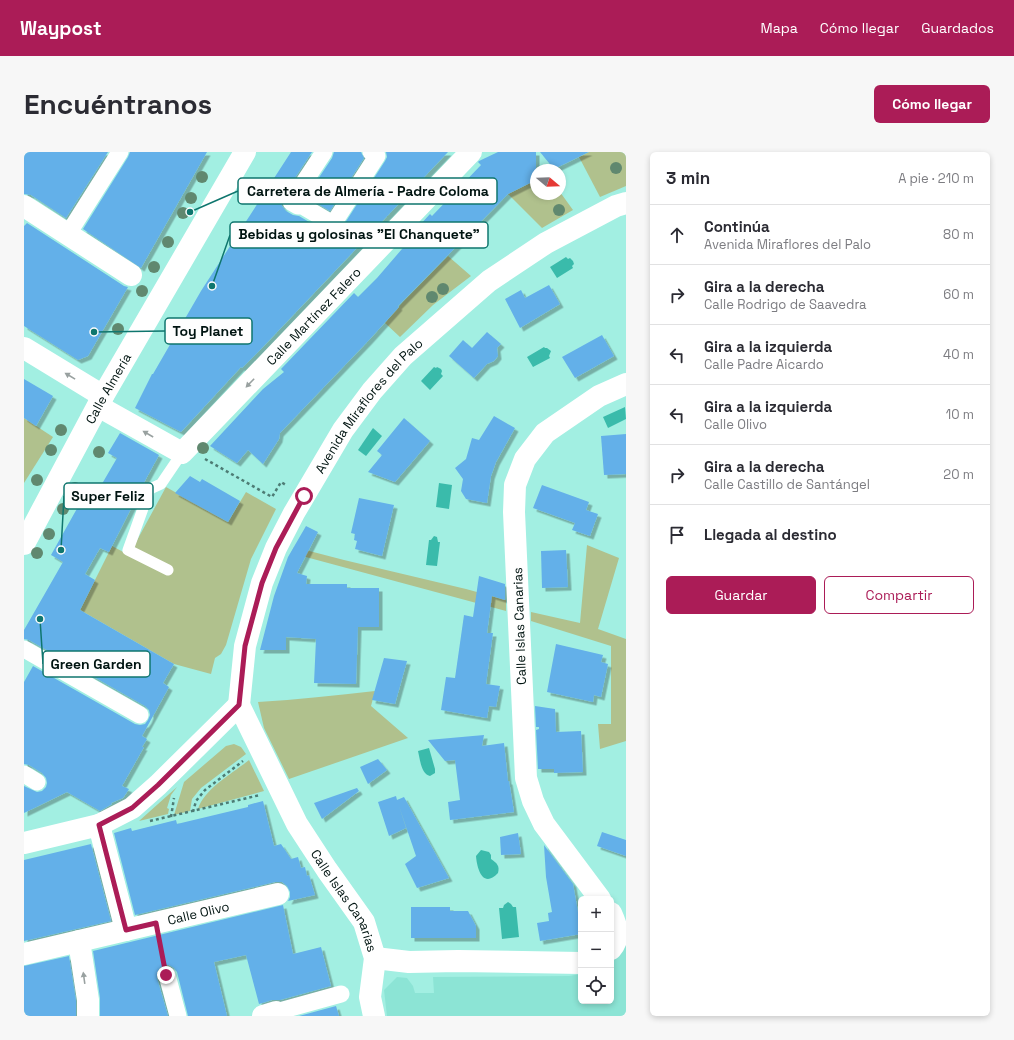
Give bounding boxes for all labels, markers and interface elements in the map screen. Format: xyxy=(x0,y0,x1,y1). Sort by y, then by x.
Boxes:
text: Waypost xyxy=(20,16,102,41)
text: Mapa xyxy=(761,19,798,37)
text: Cómo llegar xyxy=(820,19,899,37)
text: Guardados xyxy=(921,19,994,37)
button: Cómo llegar xyxy=(874,85,990,123)
text: Encuéntranos xyxy=(24,86,212,122)
north arrow xyxy=(530,164,566,200)
text: 3 min xyxy=(666,167,710,189)
text: A pie · 210 m xyxy=(898,170,974,187)
callout: Carretera de Almería - Padre Coloma xyxy=(238,178,497,204)
text: Carretera de Almería - Padre Coloma xyxy=(247,182,489,200)
text: Continúa xyxy=(704,217,770,236)
callout: Bebidas y golosinas "El Chanquete" xyxy=(230,222,488,248)
icon: ahead xyxy=(666,224,688,246)
text: Bebidas y golosinas "El Chanquete" xyxy=(238,225,480,243)
text: 80 m xyxy=(943,226,974,243)
text: Avenida Miraflores del Palo xyxy=(704,236,871,253)
street label: Calle Martínez Falero xyxy=(263,264,365,369)
text: Gira a la derecha xyxy=(704,277,824,296)
icon: right xyxy=(666,284,688,306)
text: 60 m xyxy=(943,286,974,303)
text: Calle Rodrigo de Saavedra xyxy=(704,296,867,313)
callout: Toy Planet xyxy=(165,318,252,344)
text: Toy Planet xyxy=(173,322,243,340)
street label: Avenida Miraflores del Palo xyxy=(311,335,426,476)
text: Gira a la izquierda xyxy=(704,337,832,356)
icon: left xyxy=(666,344,688,366)
text: 40 m xyxy=(943,346,974,363)
street label: Calle Almería xyxy=(82,349,136,427)
text: Calle Padre Aicardo xyxy=(704,356,824,373)
one-way arrow xyxy=(64,373,76,380)
one-way arrow xyxy=(246,378,255,388)
text: Gira a la izquierda xyxy=(704,397,832,416)
icon: left xyxy=(666,404,688,426)
text: 10 m xyxy=(946,406,974,423)
text: Calle Olivo xyxy=(704,416,767,433)
one-way arrow xyxy=(142,430,154,437)
text: Gira a la derecha xyxy=(704,457,824,476)
icon: right xyxy=(666,464,688,486)
text: 20 m xyxy=(943,466,974,483)
text: Calle Castillo de Santángel xyxy=(704,476,870,493)
callout: Super Feliz xyxy=(64,483,153,509)
text: Super Feliz xyxy=(71,487,145,505)
route start xyxy=(295,487,313,505)
icon: arrive xyxy=(666,524,688,546)
text: Llegada al destino xyxy=(704,525,837,544)
street label: Calle Islas Canarias xyxy=(509,567,530,685)
button: Guardar xyxy=(666,576,816,614)
button: Compartir xyxy=(824,576,974,614)
callout: Green Garden xyxy=(43,651,150,677)
text: Green Garden xyxy=(50,655,142,673)
street label: Calle Islas Canarias xyxy=(307,846,381,954)
map controls xyxy=(578,896,614,1004)
button: + xyxy=(578,896,614,932)
street label: Calle Olivo xyxy=(166,898,231,929)
button: − xyxy=(578,932,614,968)
route end xyxy=(157,966,175,984)
button: locate xyxy=(578,968,614,1004)
one-way arrow xyxy=(81,972,87,985)

